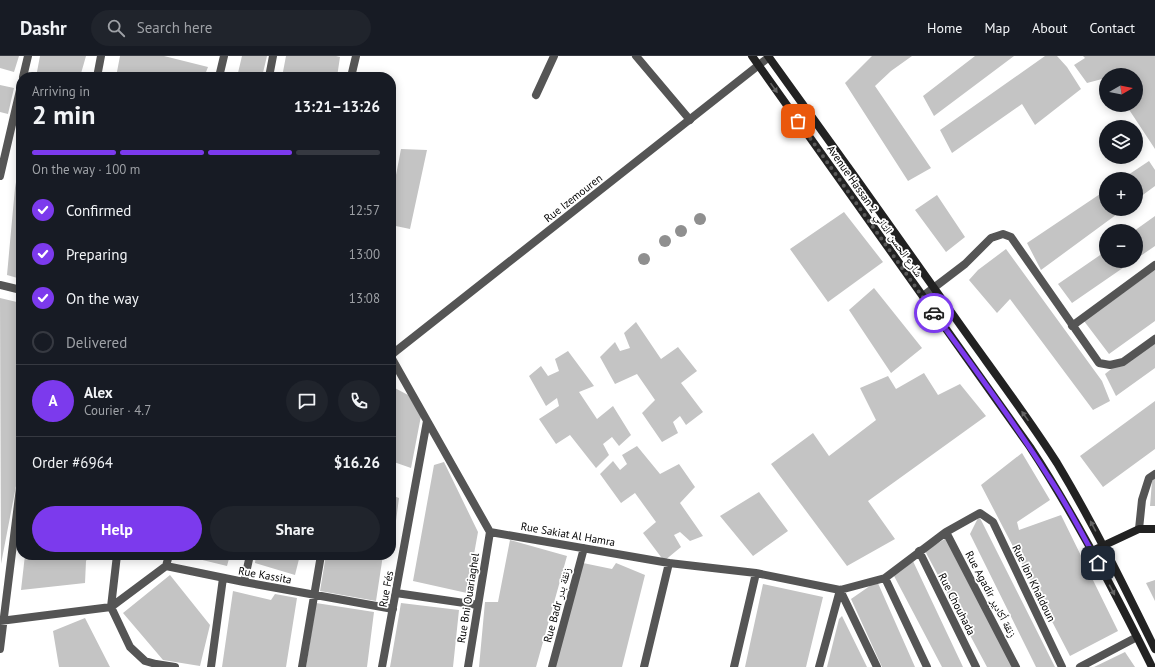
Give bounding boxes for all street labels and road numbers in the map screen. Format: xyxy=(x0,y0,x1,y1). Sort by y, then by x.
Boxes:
street label: Avenue Hassan 2 شارع الحسن الثاني xyxy=(823,142,926,281)
street label: Rue Izemouren xyxy=(541,171,605,225)
street label: Rue Sakiat Al Hamra xyxy=(520,519,616,549)
street label: Rue Ibn Khaldoun xyxy=(1009,542,1059,624)
street label: Rue Agadir زنقة أكادير xyxy=(962,548,1020,640)
street label: Rue Bni Ouariaghel xyxy=(454,551,482,644)
street label: Rue Kassita xyxy=(237,563,293,587)
street label: Rue Badr زنقة بدر xyxy=(540,566,574,644)
street label: Rue Fés xyxy=(376,569,396,608)
street label: Rue Chouhada xyxy=(935,571,979,637)

